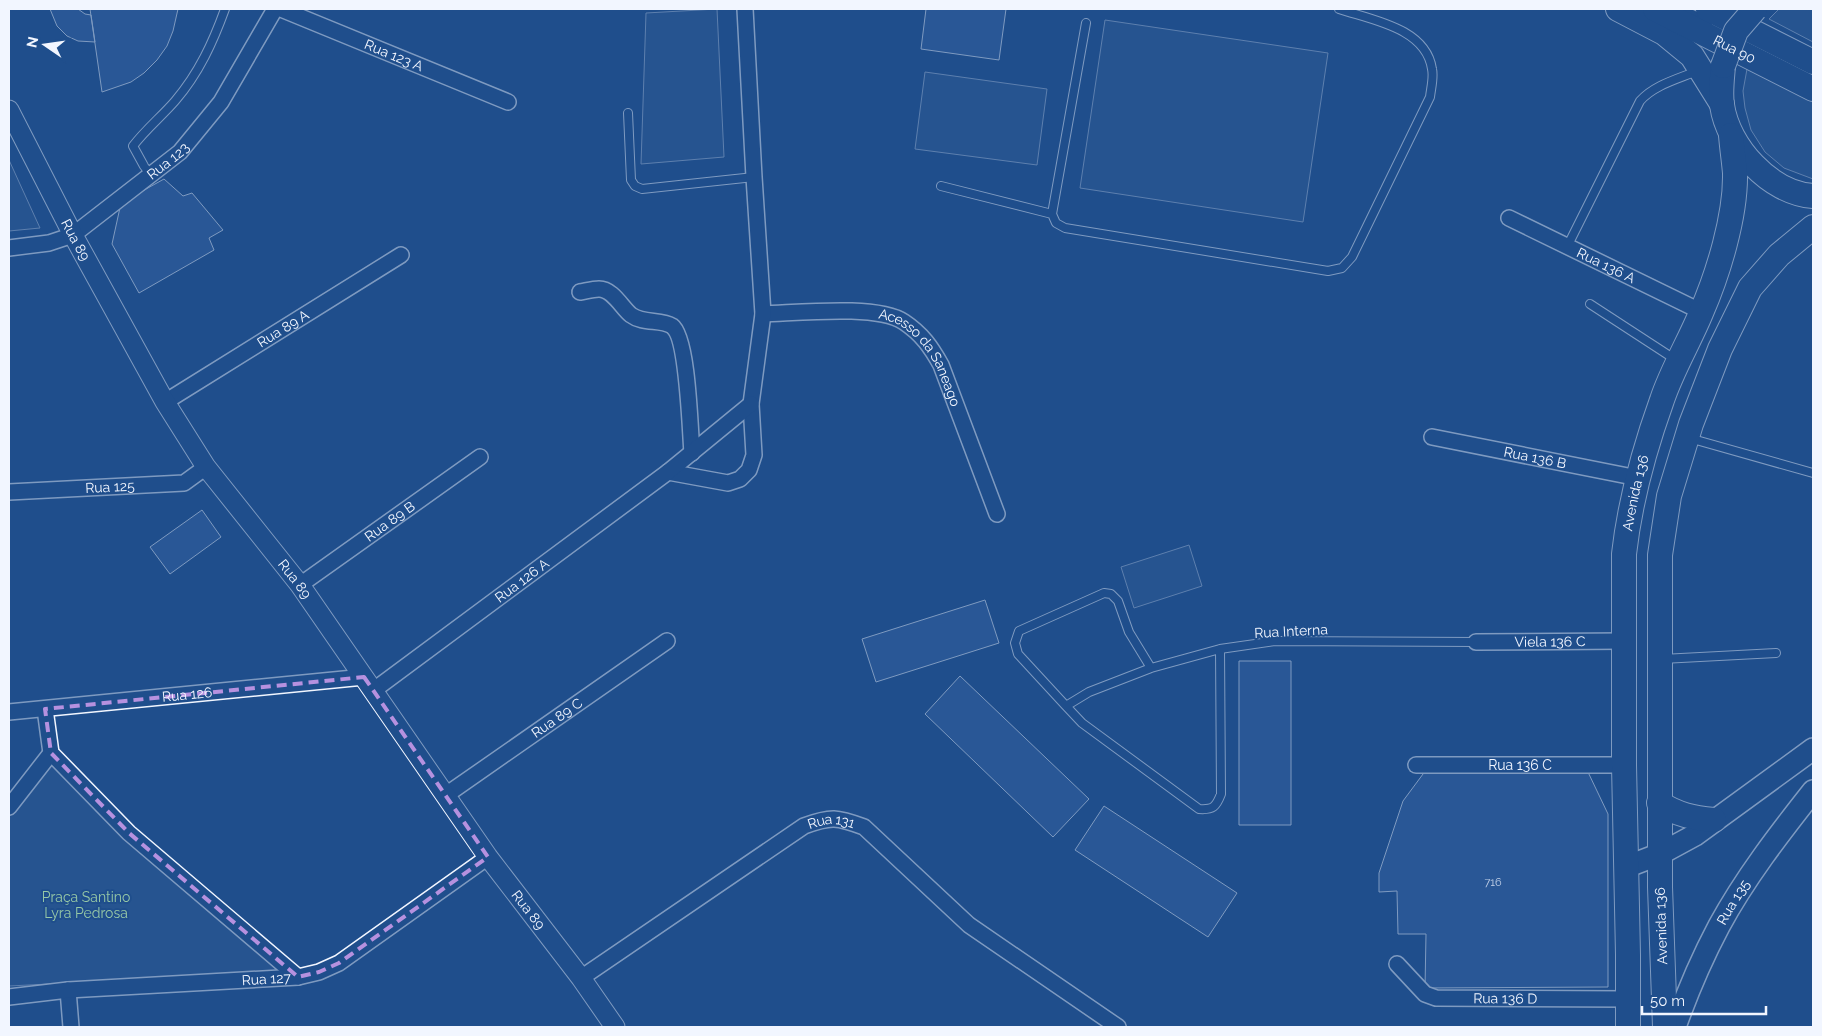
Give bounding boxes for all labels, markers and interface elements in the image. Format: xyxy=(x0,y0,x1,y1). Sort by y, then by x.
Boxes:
north arrow xyxy=(20,20,70,70)
street label: Rua 90 xyxy=(1711,32,1758,67)
text: N xyxy=(23,35,41,49)
street label: Rua 123 A xyxy=(362,36,426,75)
street label: Rua 123 xyxy=(144,139,192,183)
street label: Rua 89 xyxy=(58,216,94,263)
street label: Rua 136 A xyxy=(1574,244,1638,287)
street label: Rua 89 A xyxy=(254,306,312,351)
street label: Acesso da Saneago xyxy=(877,306,964,409)
street label: Rua 136 B xyxy=(1502,443,1568,472)
street label: Avenida 136 xyxy=(1619,453,1652,532)
street label: Rua 125 xyxy=(85,478,135,496)
street label: Rua 89 B xyxy=(361,498,418,545)
street label: Rua 126 A xyxy=(492,555,552,606)
street label: Rua 89 xyxy=(275,556,315,602)
street label: Rua Interna xyxy=(1254,621,1328,641)
street label: Viela 136 C xyxy=(1514,633,1586,650)
street label: Rua 126 xyxy=(161,684,213,705)
street label: Rua 89 C xyxy=(528,694,586,741)
street label: Rua 136 C xyxy=(1488,757,1552,773)
street label: Rua 131 xyxy=(805,811,857,832)
house number: 716 xyxy=(1484,876,1502,889)
street label: Rua 135 xyxy=(1713,876,1753,927)
street label: Rua 89 xyxy=(508,887,549,933)
street label: Avenida 136 xyxy=(1652,887,1670,965)
park label: Praça Santino Lyra Pedrosa xyxy=(42,889,130,921)
street label: Rua 127 xyxy=(241,969,292,988)
scale bar xyxy=(1642,984,1766,1016)
street label: Rua 136 D xyxy=(1473,990,1537,1007)
text: 50 m xyxy=(1650,992,1685,1010)

